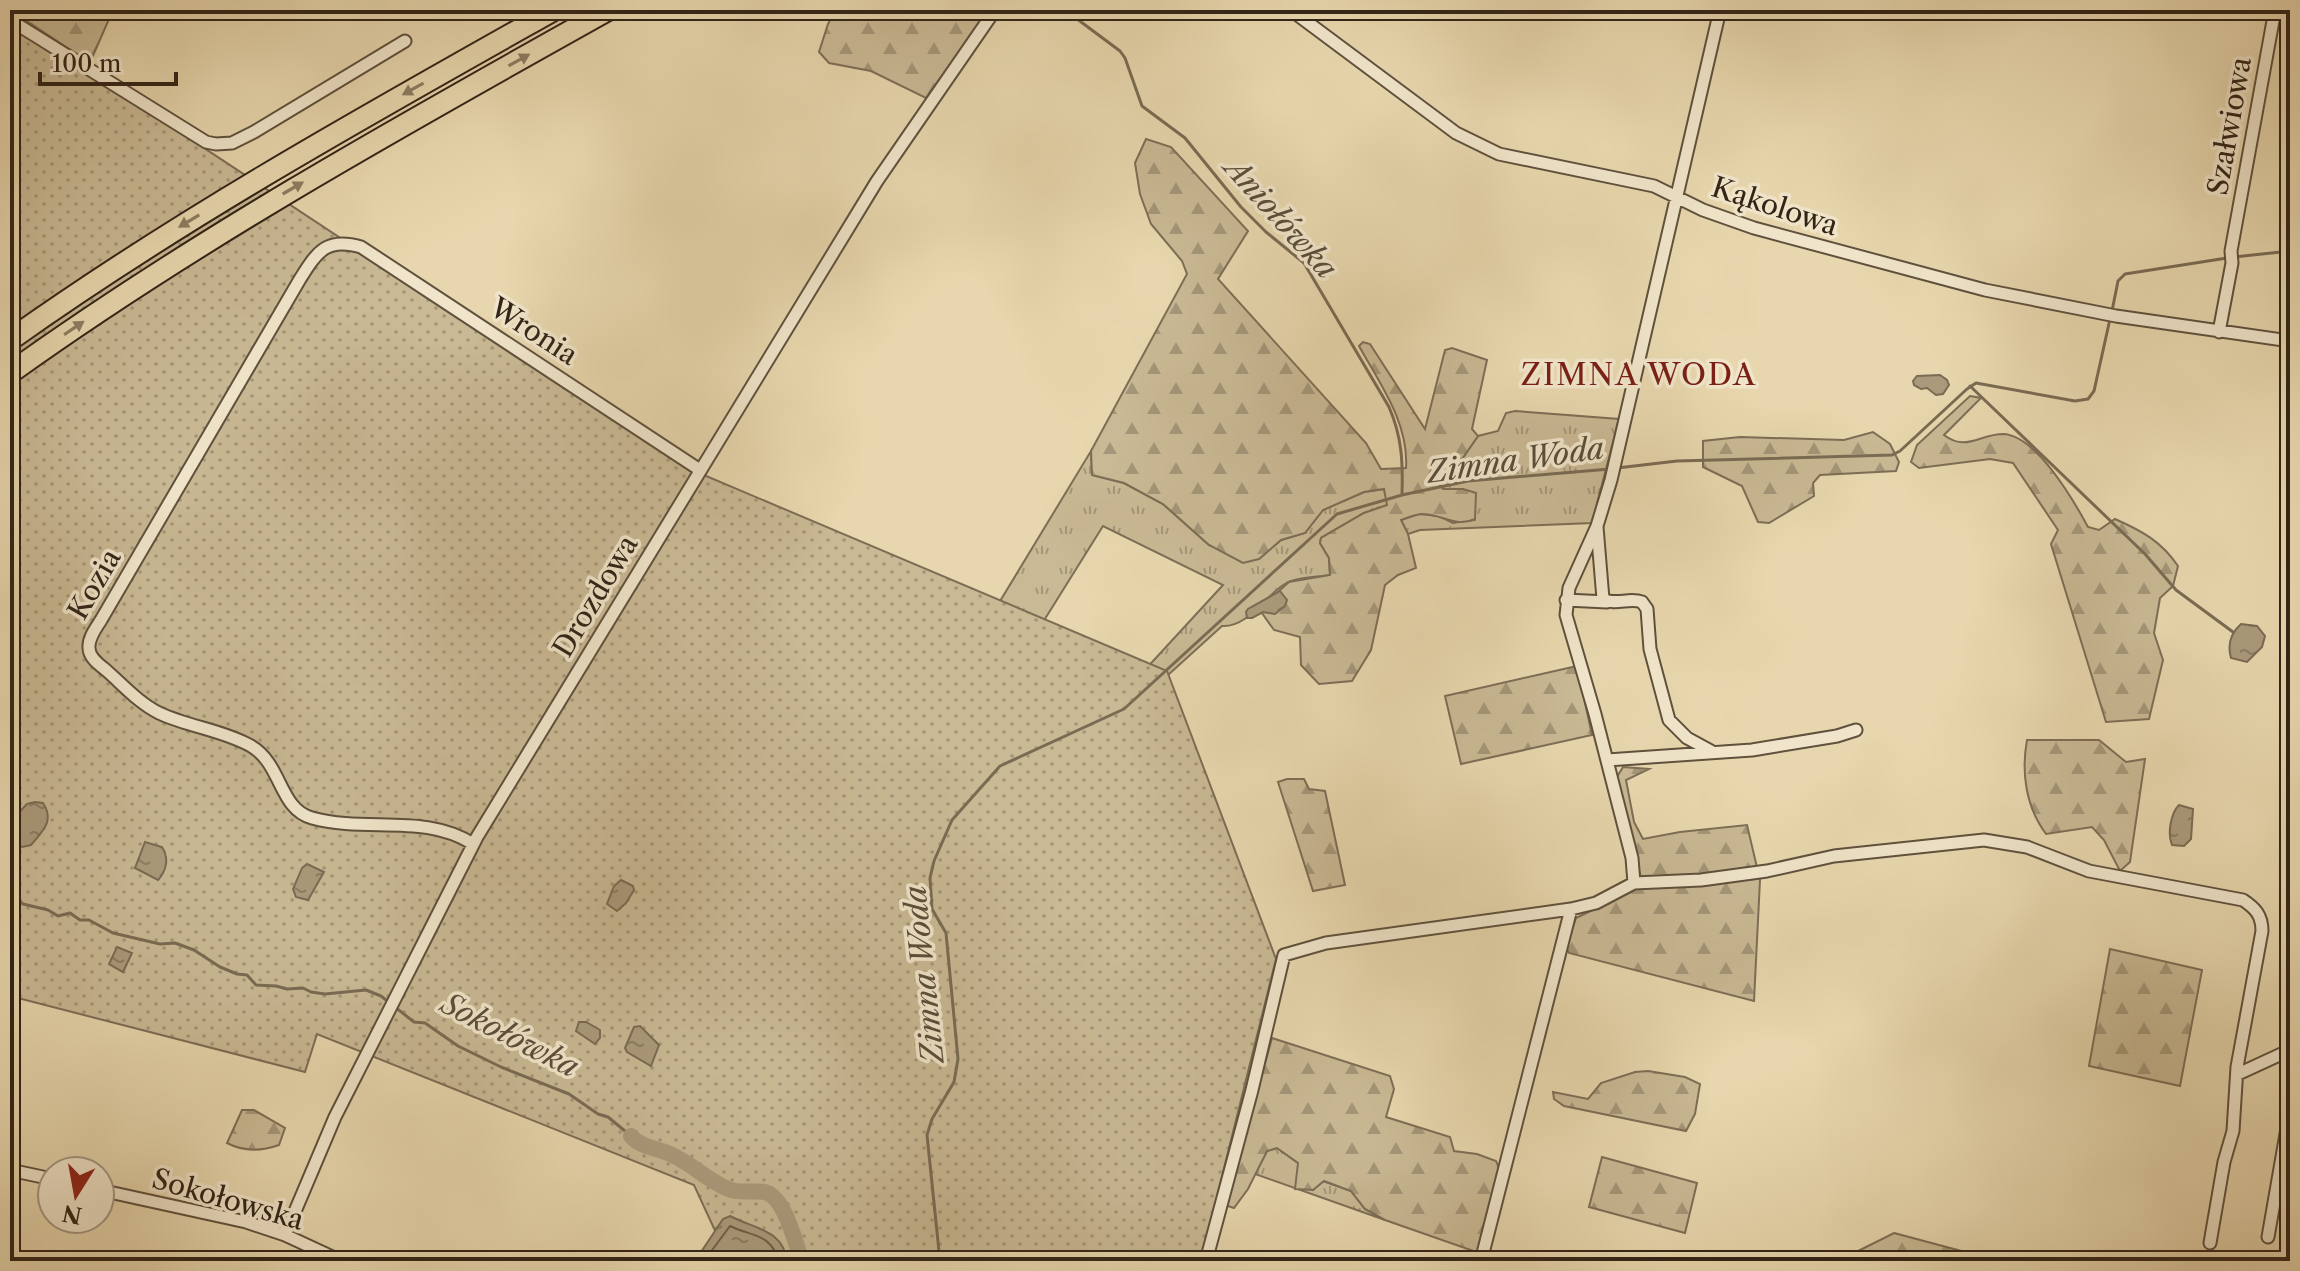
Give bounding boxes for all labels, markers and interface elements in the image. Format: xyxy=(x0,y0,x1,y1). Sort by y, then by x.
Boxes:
scale bar xyxy=(40,36,176,86)
text: 100 m xyxy=(52,49,121,78)
one-way arrow xyxy=(508,53,530,67)
street label: Szałwiowa xyxy=(2200,54,2258,198)
one-way arrow xyxy=(402,82,424,96)
water label: Aniołówka xyxy=(1214,147,1345,286)
street label: Kąkolowa xyxy=(1708,170,1843,242)
one-way arrow xyxy=(282,181,304,195)
one-way arrow xyxy=(178,214,200,228)
street label: Wronia xyxy=(483,290,585,372)
one-way arrow xyxy=(63,321,84,336)
district label: ZIMNA WODA xyxy=(1521,356,1757,393)
water label: Zimna Woda xyxy=(1423,429,1606,491)
street label: Drozdowa xyxy=(545,529,645,663)
street label: Kozia xyxy=(60,543,128,625)
water label: Zimna Woda xyxy=(896,884,952,1067)
water label: Sokołówka xyxy=(433,984,585,1085)
north arrow xyxy=(36,1155,116,1235)
street label: Sokołowska xyxy=(148,1161,308,1237)
text: N xyxy=(60,1199,84,1229)

